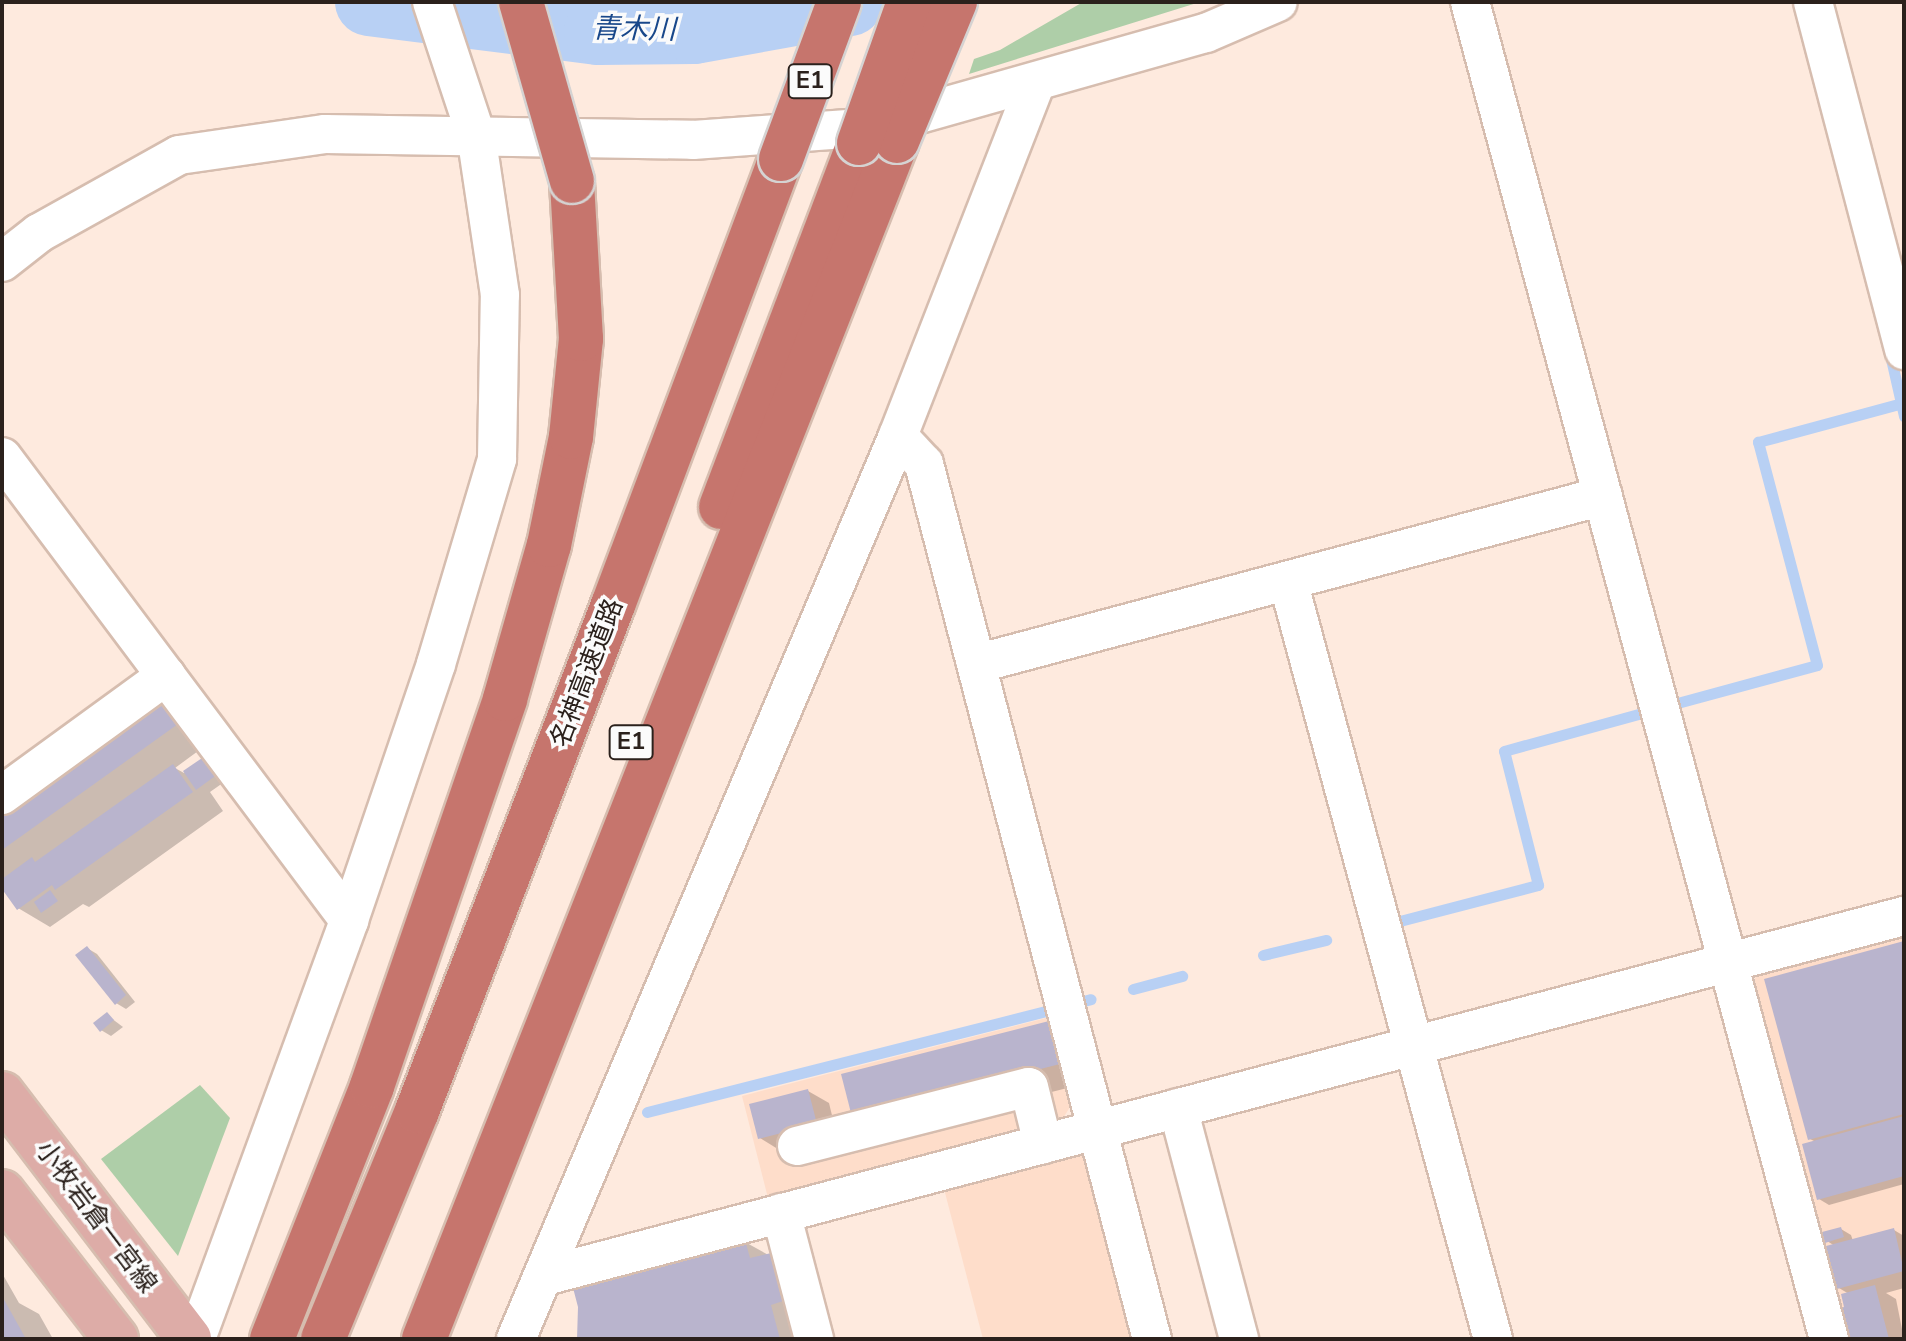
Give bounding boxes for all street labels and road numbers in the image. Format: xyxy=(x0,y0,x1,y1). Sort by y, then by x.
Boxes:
road number: E1 xyxy=(786,61,834,101)
street label: 名神高速道路 xyxy=(544,595,630,751)
road number: E1 xyxy=(607,722,655,762)
street label: 小牧岩倉一宮線 xyxy=(29,1135,163,1299)

